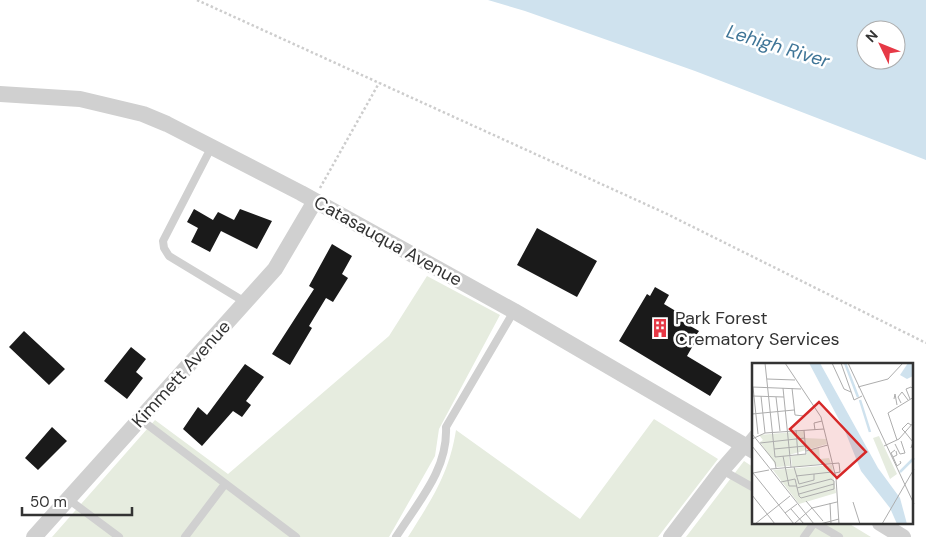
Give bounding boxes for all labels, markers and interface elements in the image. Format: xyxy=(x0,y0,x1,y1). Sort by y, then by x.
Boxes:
water label: Lehigh River xyxy=(723,18,834,74)
north arrow xyxy=(856,20,906,70)
text: N xyxy=(861,26,882,46)
street label: Catasauqua Avenue xyxy=(310,190,466,292)
place label: Park Forest Crematory Services xyxy=(675,306,840,351)
street label: Kimmett Avenue xyxy=(126,315,236,433)
building icon: Park Forest Crematory Services xyxy=(649,317,671,339)
inset map xyxy=(752,363,914,524)
scale bar xyxy=(22,484,132,516)
text: 50 m xyxy=(30,492,67,512)

